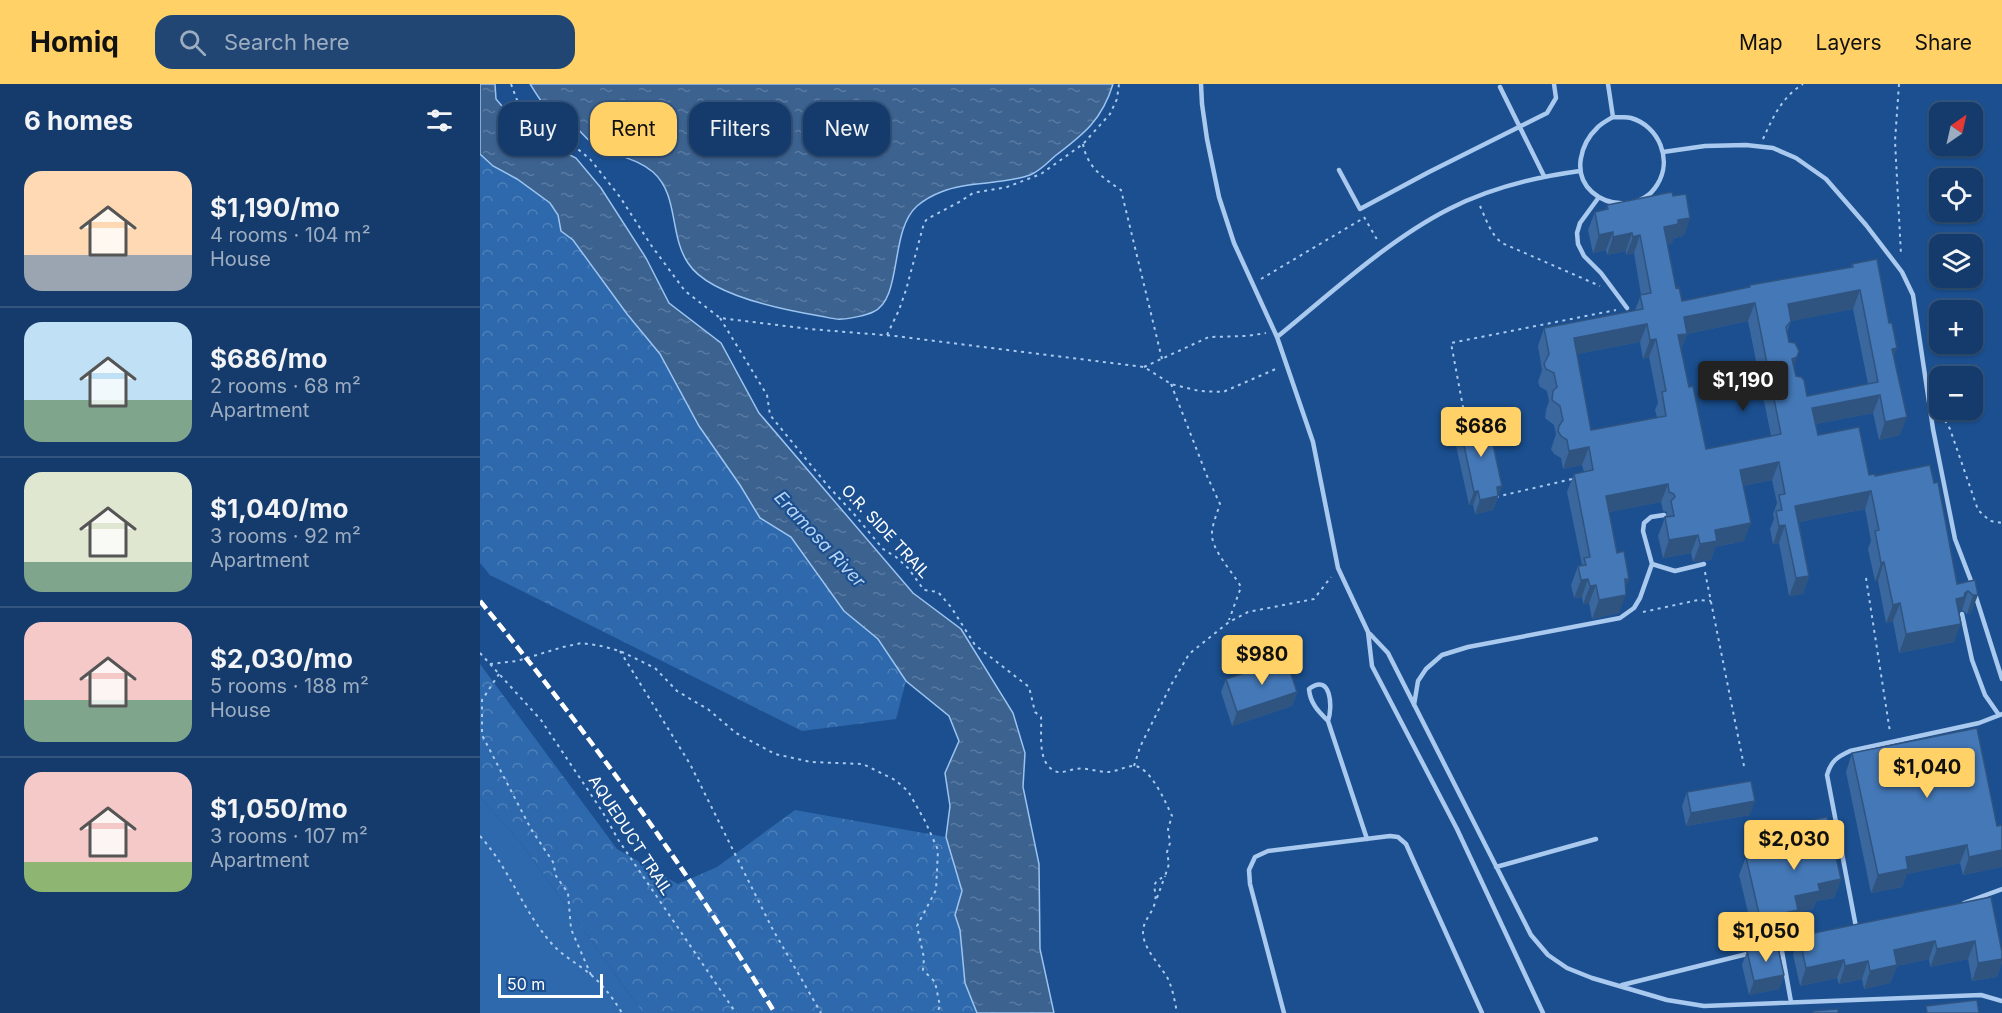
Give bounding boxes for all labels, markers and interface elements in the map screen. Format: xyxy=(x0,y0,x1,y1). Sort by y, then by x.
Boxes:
search box xyxy=(155,15,575,69)
text: Homiq xyxy=(30,25,119,59)
icon: search xyxy=(176,26,209,59)
text: Search here xyxy=(224,29,350,55)
text: Map xyxy=(1739,30,1783,55)
text: Layers xyxy=(1816,30,1882,55)
text: Share xyxy=(1915,30,1972,55)
chip: Buy xyxy=(498,102,578,156)
chip: Rent xyxy=(590,102,677,156)
chip: Filters xyxy=(689,102,791,156)
chip: New xyxy=(803,102,890,156)
north arrow xyxy=(1929,102,1983,156)
map controls xyxy=(1929,102,1983,420)
icon: filters xyxy=(423,104,456,137)
text: 6 homes xyxy=(24,105,133,136)
button: locate xyxy=(1929,168,1983,222)
text: $1,190/mo xyxy=(210,192,340,223)
icon: home xyxy=(72,195,144,267)
text: 4 rooms · 104 m² xyxy=(210,223,370,247)
button: layers xyxy=(1929,234,1983,288)
text: House xyxy=(210,247,271,271)
button: + xyxy=(1929,300,1983,354)
text: $686/mo xyxy=(210,343,327,374)
icon: home xyxy=(72,346,144,418)
pin: $1,190 xyxy=(1694,361,1792,412)
button: − xyxy=(1929,366,1983,420)
text: $1,190 xyxy=(1712,368,1774,392)
text: 2 rooms · 68 m² xyxy=(210,374,361,398)
text: Apartment xyxy=(210,398,309,422)
pin: $686 xyxy=(1445,407,1517,458)
text: $686 xyxy=(1455,414,1507,438)
street label: O.R. SIDE TRAIL xyxy=(838,480,934,582)
water label: Eramosa River xyxy=(770,487,871,592)
text: $1,040/mo xyxy=(210,493,349,524)
icon: home xyxy=(72,496,144,568)
text: 3 rooms · 92 m² xyxy=(210,524,361,548)
text: Apartment xyxy=(210,548,309,572)
pin: $980 xyxy=(1226,635,1298,686)
text: $980 xyxy=(1236,642,1288,666)
text: $2,030/mo xyxy=(210,643,353,674)
icon: home xyxy=(72,646,144,718)
text: 5 rooms · 188 m² xyxy=(210,674,369,698)
text: House xyxy=(210,698,271,722)
pin: $1,040 xyxy=(1878,748,1976,799)
text: $1,040 xyxy=(1893,755,1961,779)
street label: AQUEDUCT TRAIL xyxy=(585,771,677,899)
text: $1,050/mo xyxy=(210,793,348,824)
icon: home xyxy=(72,796,144,868)
pin: $2,030 xyxy=(1745,820,1843,871)
text: 3 rooms · 107 m² xyxy=(210,824,368,848)
text: $2,030 xyxy=(1758,827,1830,851)
text: Apartment xyxy=(210,848,309,872)
pin: $1,050 xyxy=(1717,912,1815,963)
text: $1,050 xyxy=(1732,919,1800,943)
scale bar xyxy=(498,971,603,998)
text: 50 m xyxy=(507,974,545,994)

